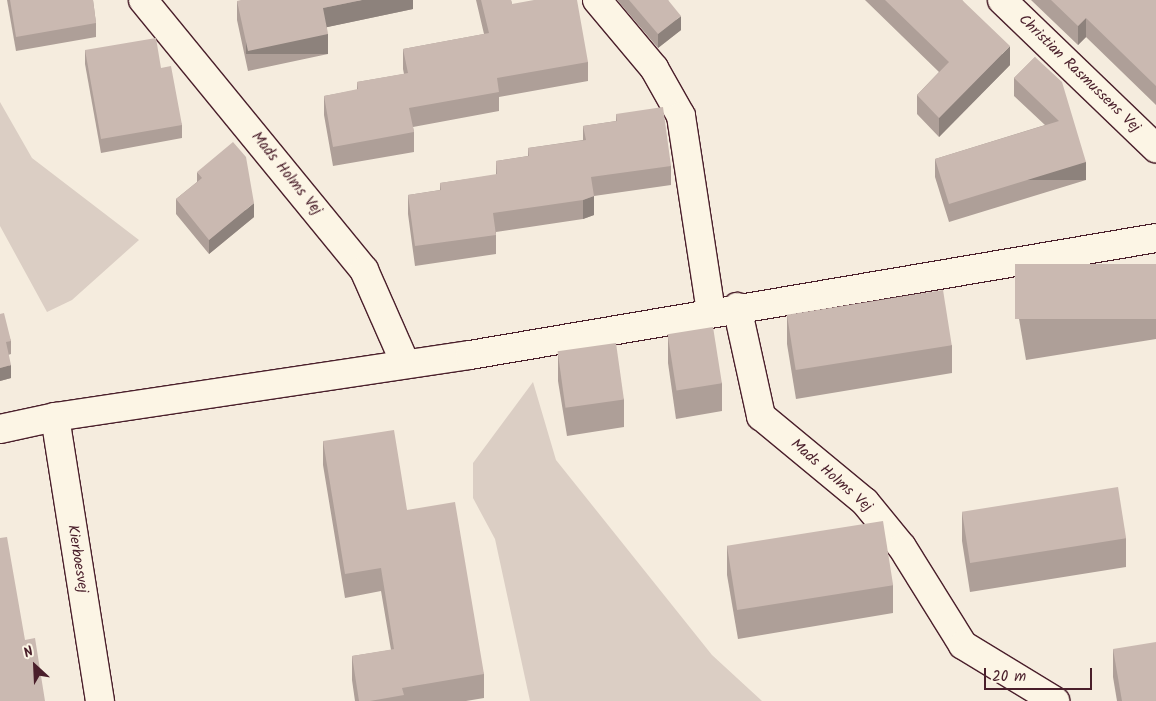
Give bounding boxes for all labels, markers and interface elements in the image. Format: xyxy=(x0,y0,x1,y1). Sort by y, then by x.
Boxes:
street label: Christian Rasmussens Vej xyxy=(1014,11,1144,137)
street label: Mads Holms Vej xyxy=(247,129,325,219)
street label: Mads Holms Vej xyxy=(787,436,875,516)
street label: Kierboesvej xyxy=(63,524,91,594)
north arrow xyxy=(10,641,60,691)
text: N xyxy=(20,641,37,664)
scale bar xyxy=(986,658,1094,690)
text: 20 m xyxy=(992,665,1026,689)

